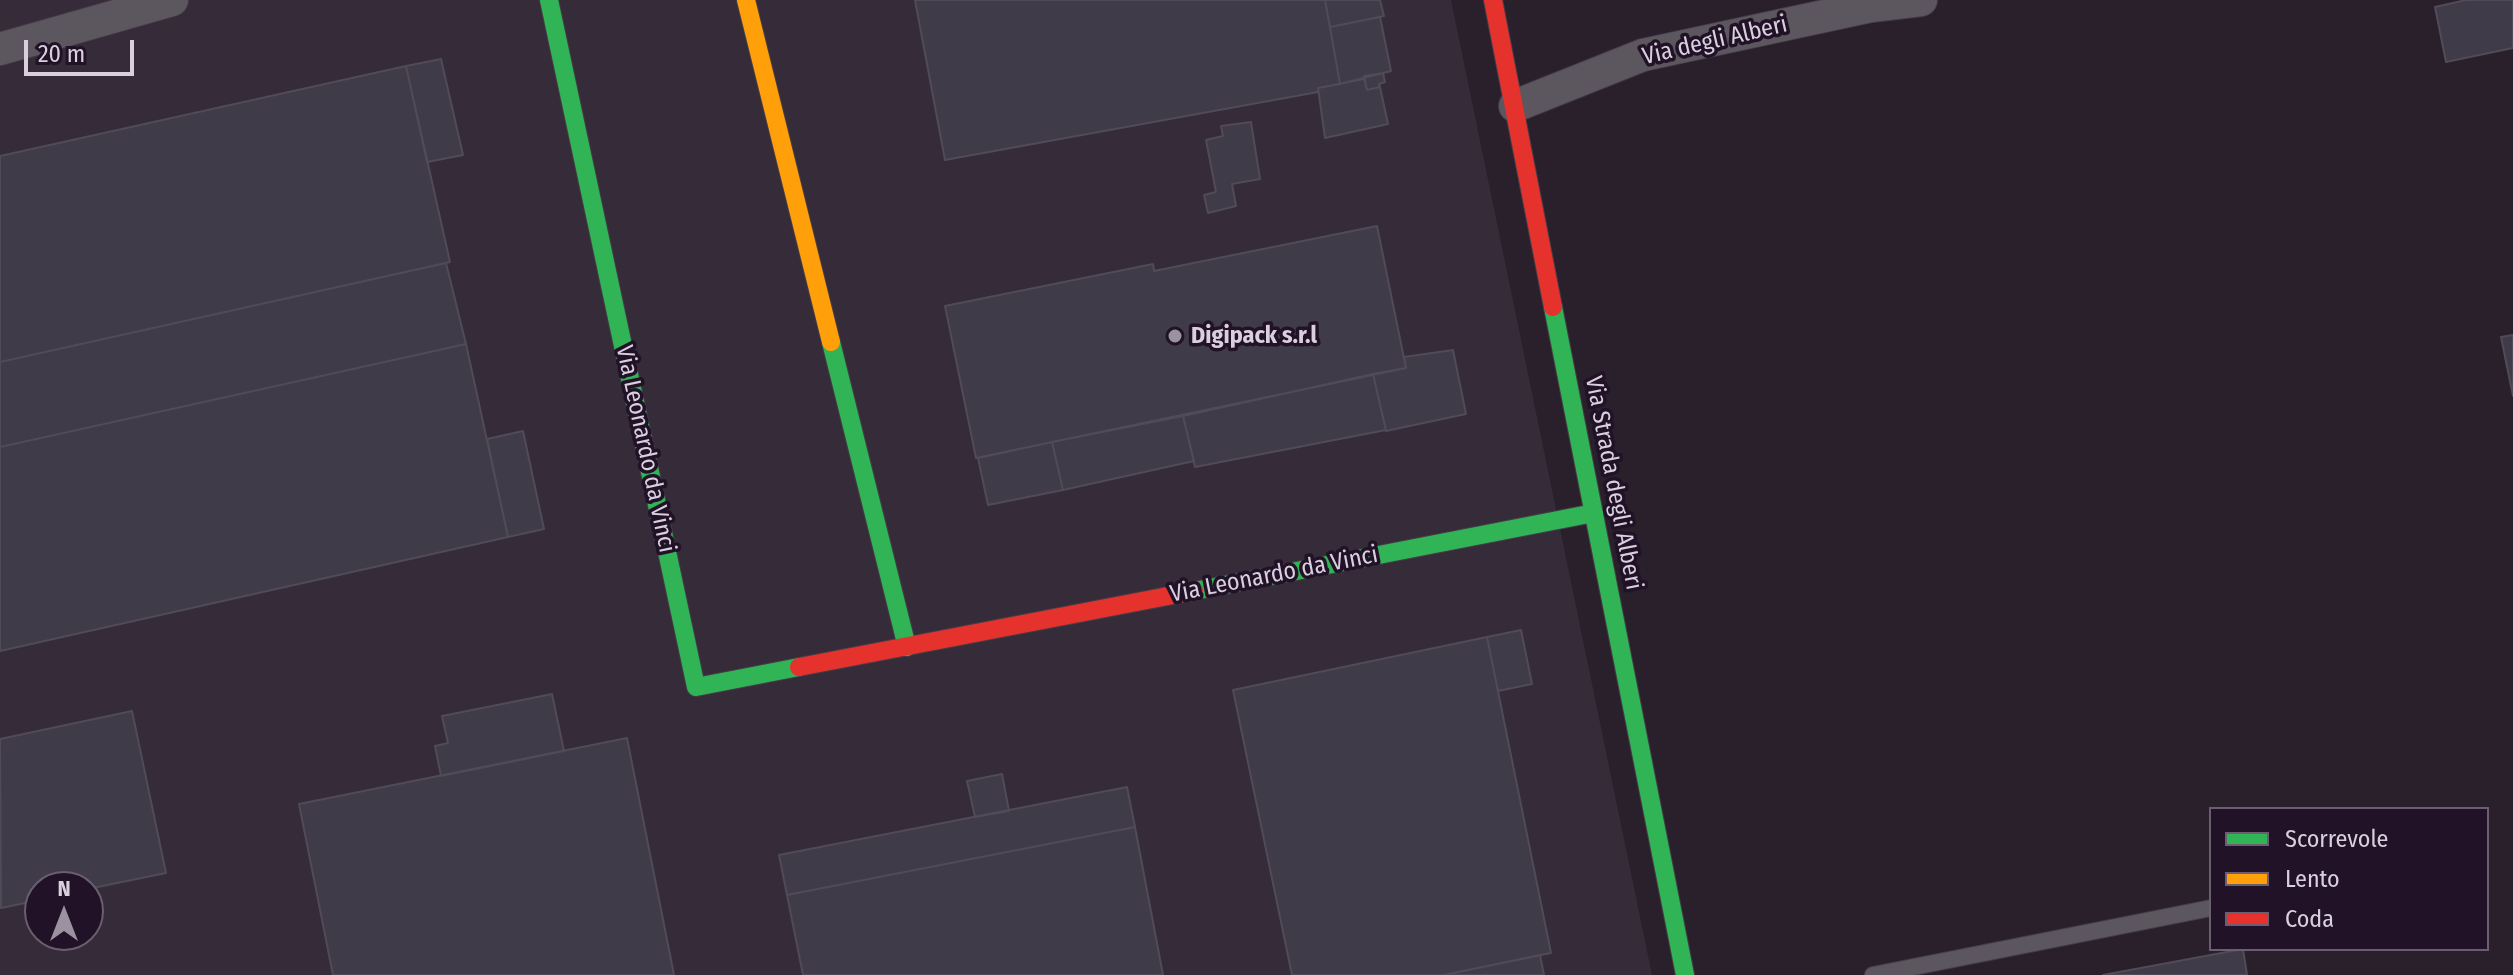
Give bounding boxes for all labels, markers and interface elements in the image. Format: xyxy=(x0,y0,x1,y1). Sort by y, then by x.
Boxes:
street label: Via degli Alberi xyxy=(1640,10,1790,72)
scale bar xyxy=(28,24,138,74)
text: 20 m xyxy=(38,40,85,68)
place label: Digipack s.r.l xyxy=(1191,322,1317,350)
marker: Digipack s.r.l xyxy=(1166,327,1184,345)
street label: Via Leonardo da Vinci xyxy=(609,343,681,555)
street label: Via Strada degli Alberi xyxy=(1578,374,1648,592)
street label: Via Leonardo da Vinci xyxy=(1168,541,1380,609)
legend xyxy=(2209,807,2489,951)
text: Scorrevole xyxy=(2285,825,2388,853)
text: Lento xyxy=(2285,865,2340,893)
north arrow xyxy=(24,871,104,951)
text: N xyxy=(57,875,71,902)
text: Coda xyxy=(2285,905,2334,933)

